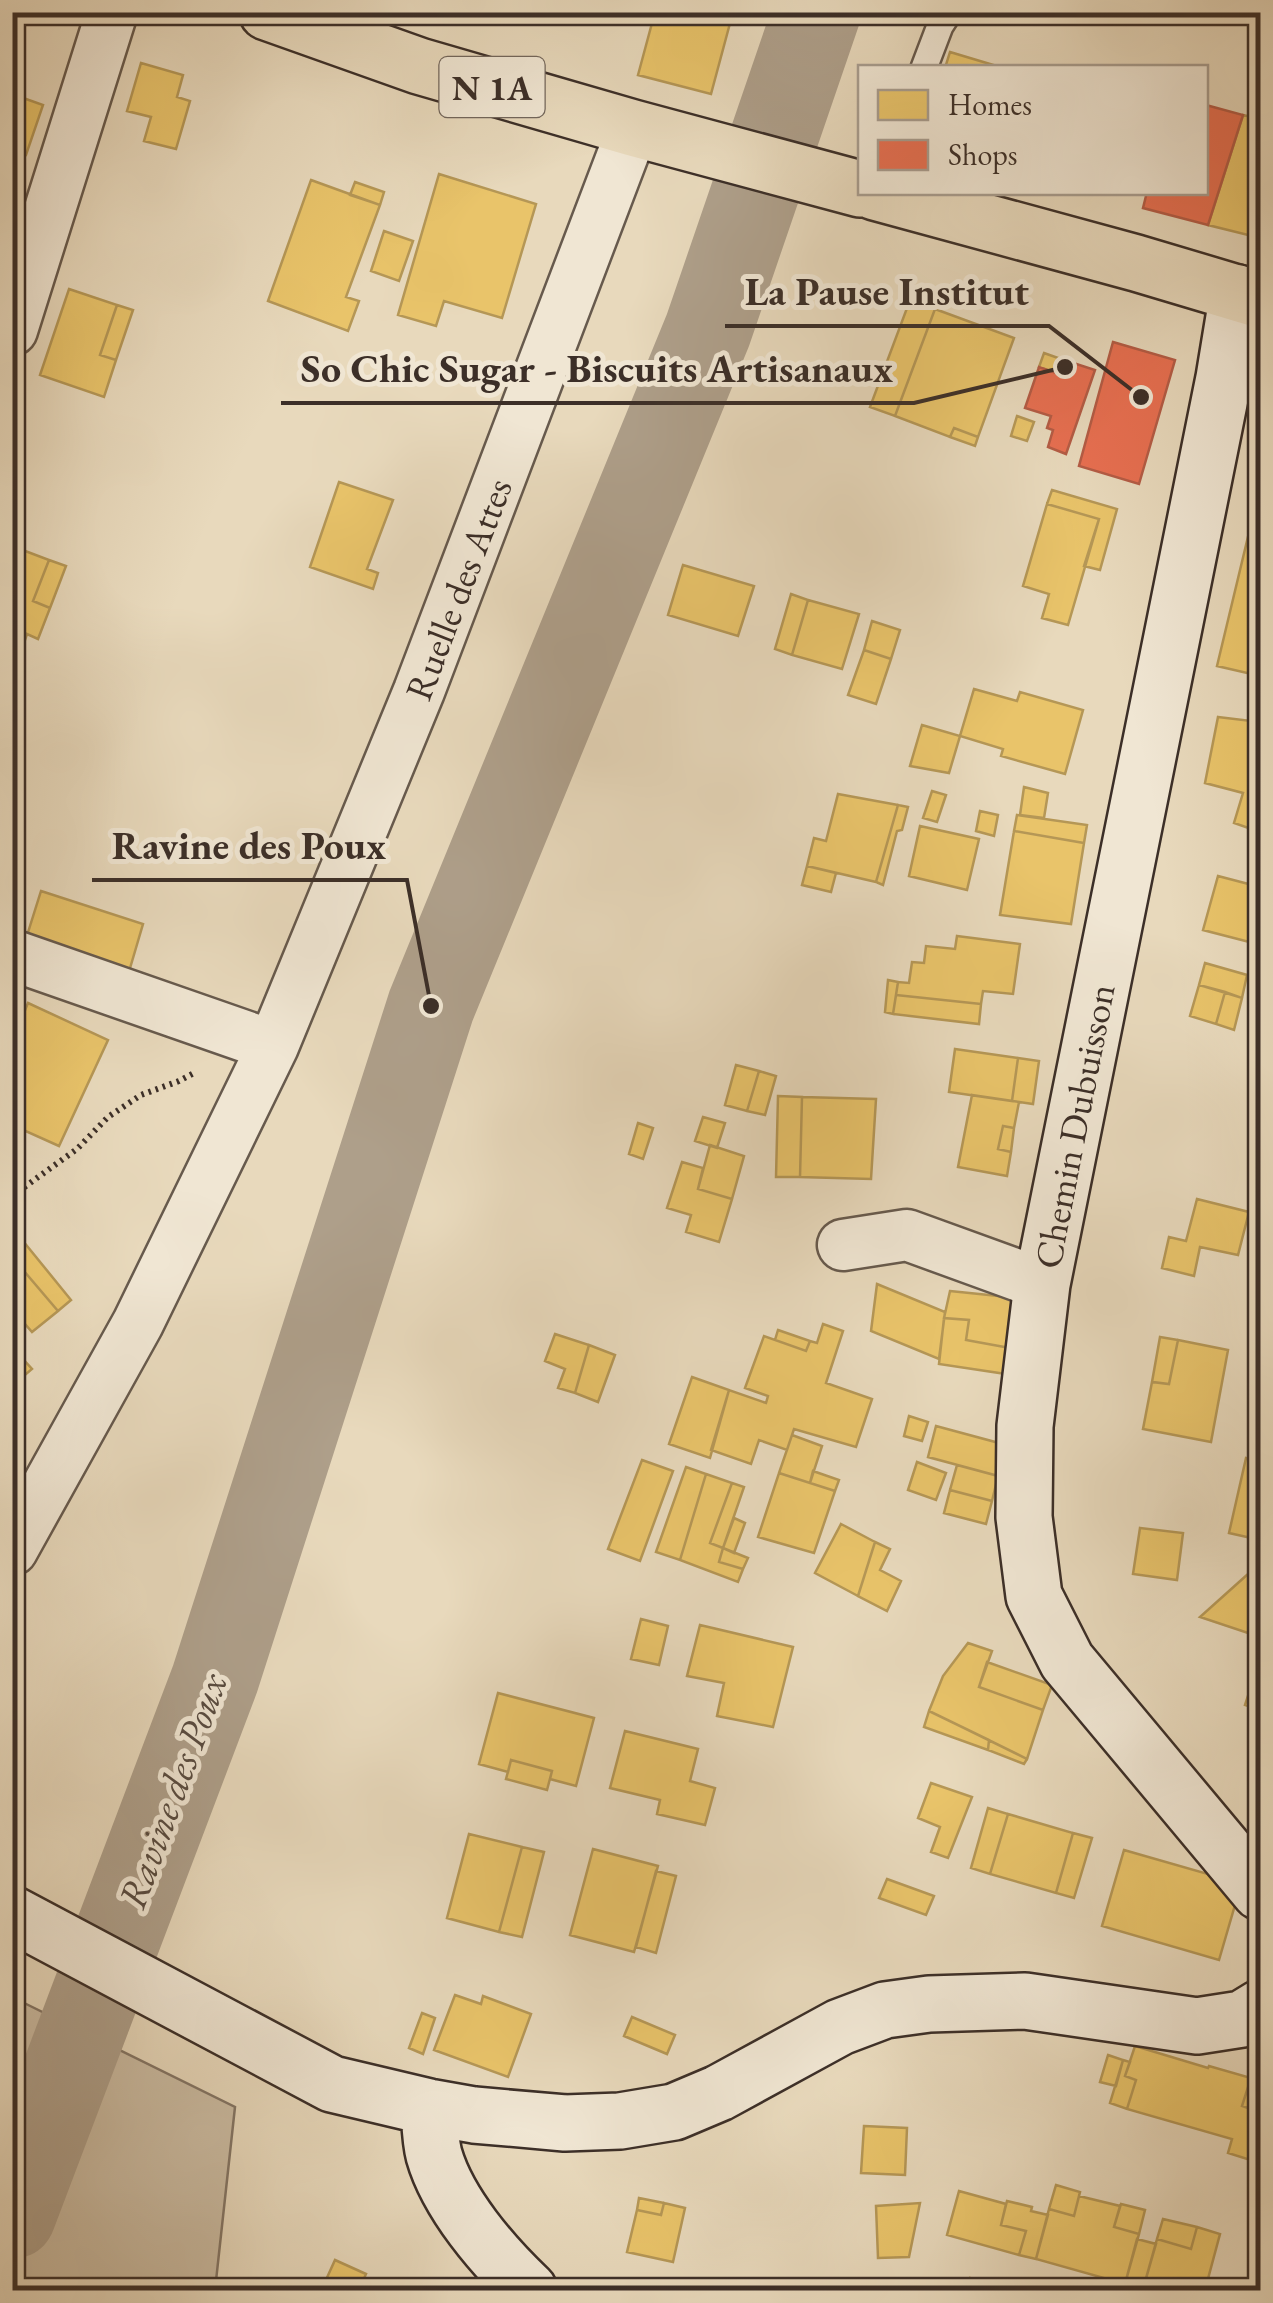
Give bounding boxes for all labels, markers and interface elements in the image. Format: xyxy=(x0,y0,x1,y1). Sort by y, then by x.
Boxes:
road number: N 1A xyxy=(440,57,544,117)
legend xyxy=(858,65,1208,195)
text: Homes xyxy=(948,85,1032,124)
text: Shops xyxy=(948,135,1018,174)
callout: La Pause Institut xyxy=(725,256,1049,326)
text: La Pause Institut xyxy=(745,265,1029,317)
callout: So Chic Sugar - Biscuits Artisanaux xyxy=(281,333,914,403)
text: So Chic Sugar - Biscuits Artisanaux xyxy=(301,342,893,394)
street label: Ruelle des Attes xyxy=(393,471,523,707)
callout: Ravine des Poux xyxy=(92,810,407,880)
text: Ravine des Poux xyxy=(112,819,386,871)
street label: Chemin Dubuisson xyxy=(1022,980,1126,1272)
water label: Ravine des Poux xyxy=(105,1665,239,1916)

